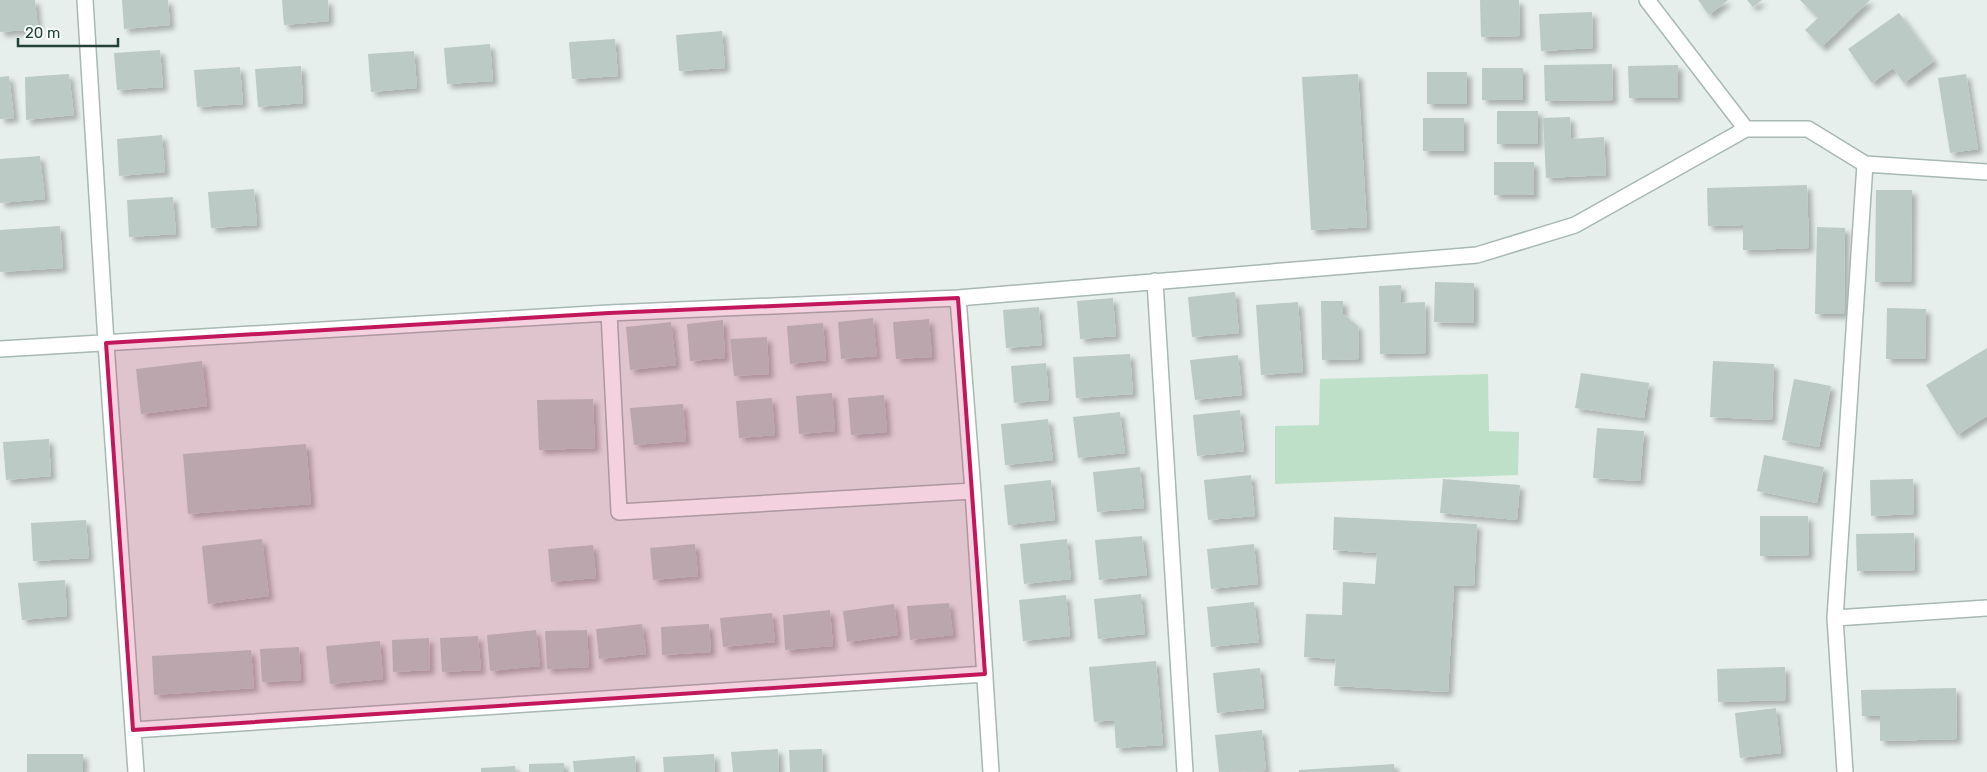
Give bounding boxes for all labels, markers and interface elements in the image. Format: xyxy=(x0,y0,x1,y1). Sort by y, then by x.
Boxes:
scale bar xyxy=(18,15,118,47)
text: 20 m xyxy=(25,24,60,42)

